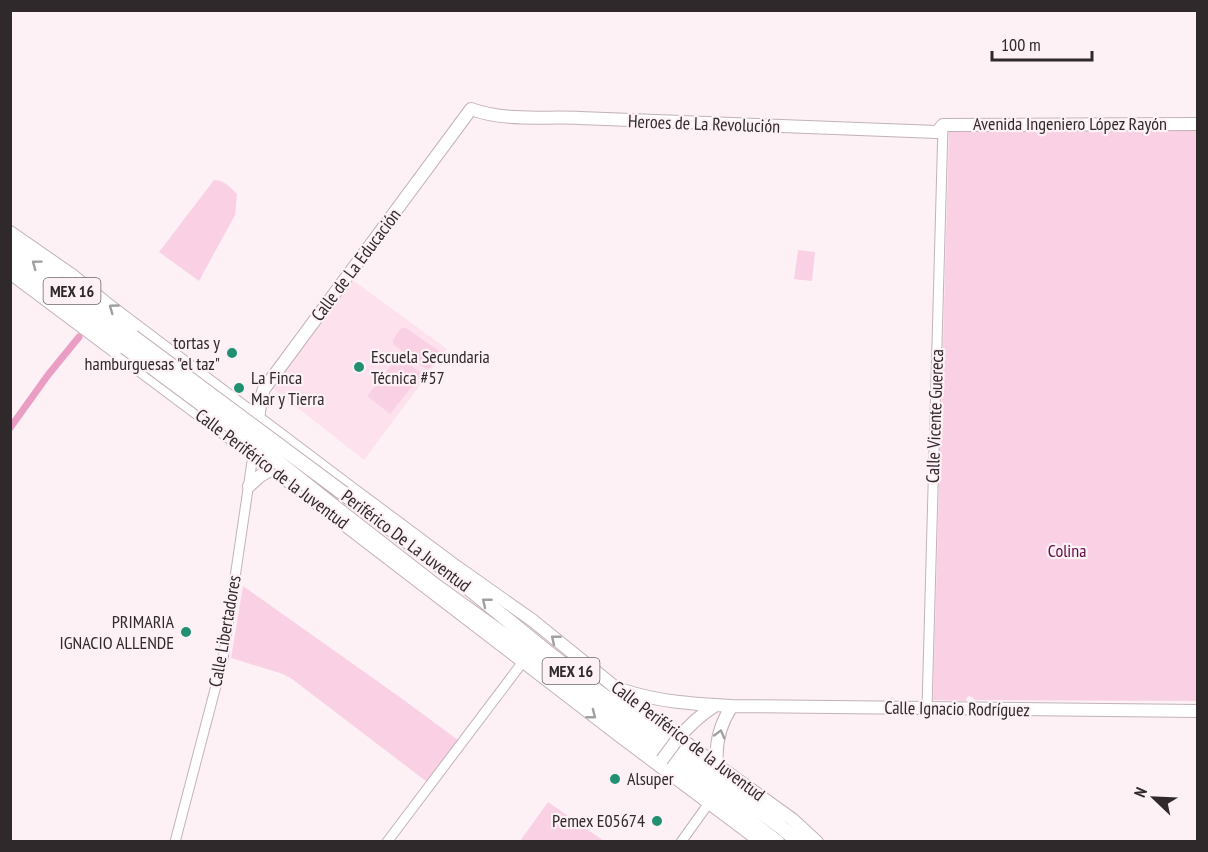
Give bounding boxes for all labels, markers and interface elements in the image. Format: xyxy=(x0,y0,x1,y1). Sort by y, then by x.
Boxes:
scale bar xyxy=(992,24,1092,62)
text: 100 m xyxy=(1001,33,1041,56)
street label: Heroes de La Revolución xyxy=(628,109,780,138)
street label: Avenida Ingeniero López Rayón xyxy=(973,112,1167,135)
street label: Calle de La Educación xyxy=(306,204,405,326)
one-way arrow xyxy=(32,260,43,271)
road number: MEX 16 xyxy=(44,278,100,304)
one-way arrow xyxy=(109,304,120,315)
place label: tortas y hamburguesas "el taz" xyxy=(85,331,220,375)
place label: Escuela Secundaria Técnica #57 xyxy=(371,345,490,389)
marker: tortas y hamburguesas "el taz" xyxy=(225,346,239,360)
street label: Calle Vicente Guereca xyxy=(921,349,948,483)
marker: Escuela Secundaria Técnica #57 xyxy=(352,360,366,374)
place label: La Finca Mar y Tierra xyxy=(251,366,324,410)
marker: La Finca Mar y Tierra xyxy=(232,381,246,395)
street label: Calle Periférico de la Juventud xyxy=(191,403,354,534)
street label: Periférico De La Juventud xyxy=(337,484,476,597)
park label: Colina xyxy=(1048,539,1086,562)
street label: Calle Libertadores xyxy=(203,573,246,689)
one-way arrow xyxy=(481,598,492,609)
place label: PRIMARIA IGNACIO ALLENDE xyxy=(59,610,174,654)
marker: PRIMARIA IGNACIO ALLENDE xyxy=(179,625,193,639)
one-way arrow xyxy=(551,635,562,646)
road number: MEX 16 xyxy=(542,658,600,684)
street label: Calle Periférico de la Juventud xyxy=(607,675,770,806)
street label: Calle Ignacio Rodríguez xyxy=(884,696,1030,721)
one-way arrow xyxy=(585,708,596,719)
one-way arrow xyxy=(712,729,725,739)
place label: Alsuper xyxy=(627,767,674,790)
north arrow xyxy=(1124,768,1184,828)
marker: Alsuper xyxy=(608,772,622,786)
text: N xyxy=(1129,784,1151,800)
place label: Pemex E05674 xyxy=(552,809,645,832)
marker: Pemex E05674 xyxy=(650,814,664,828)

